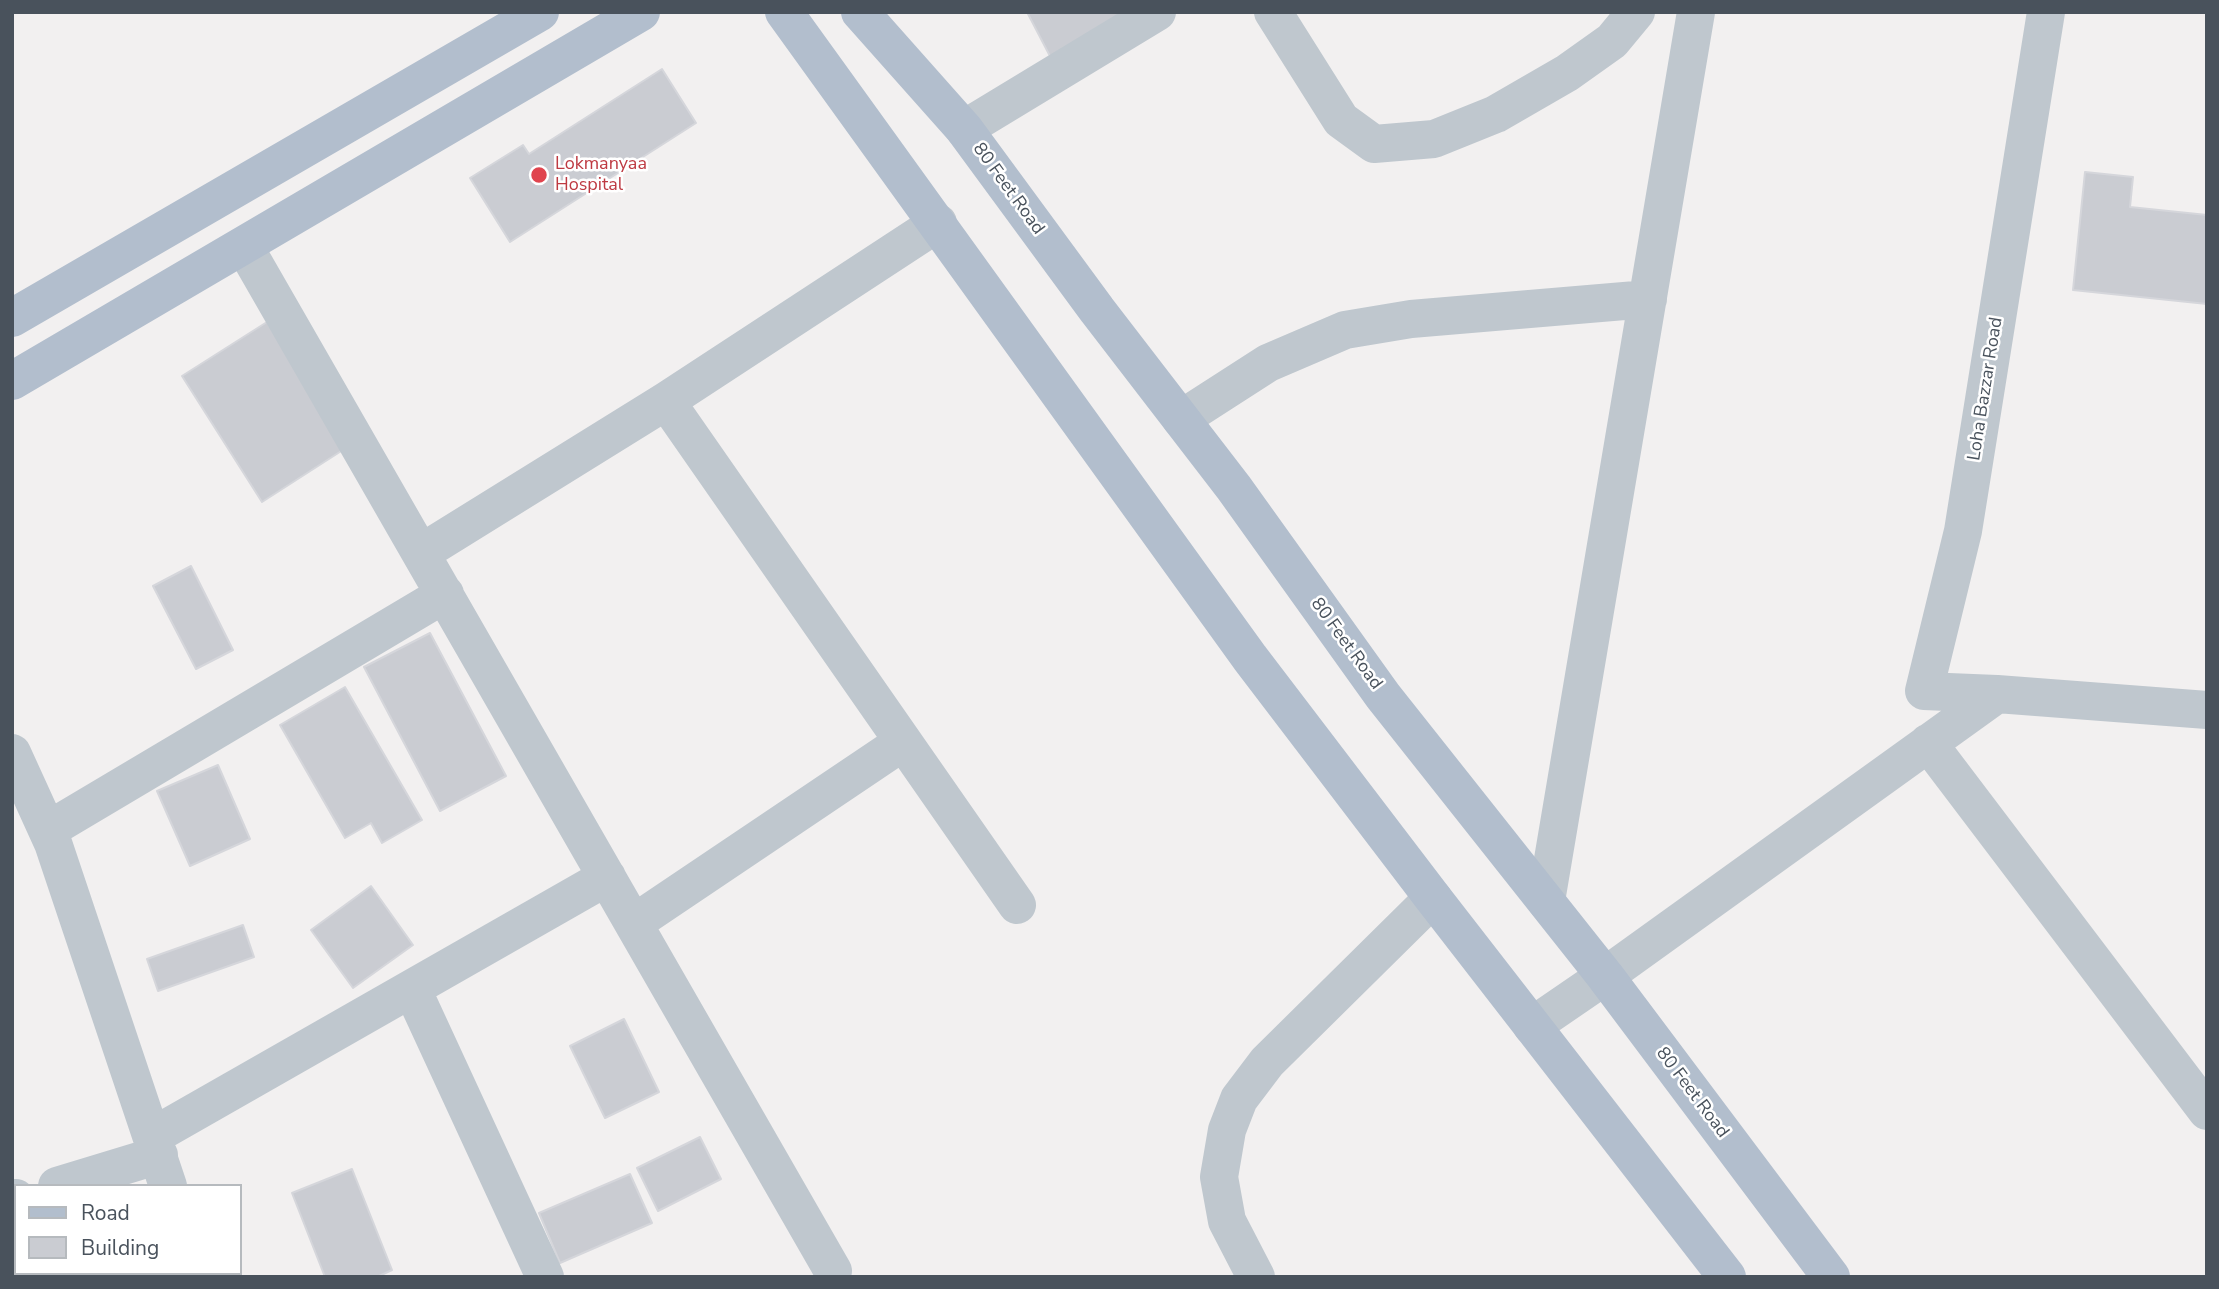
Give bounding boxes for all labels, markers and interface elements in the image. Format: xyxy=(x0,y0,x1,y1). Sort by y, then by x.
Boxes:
street label: 80 Feet Road xyxy=(968,139,1048,239)
place label: Lokmanyaa Hospital xyxy=(555,154,647,196)
marker: Lokmanyaa Hospital xyxy=(529,165,549,185)
street label: Loha Bazzar Road xyxy=(1964,316,2008,462)
street label: 80 Feet Road xyxy=(1306,594,1386,694)
street label: 80 Feet Road xyxy=(1651,1043,1733,1143)
legend xyxy=(14,1184,242,1275)
text: Road xyxy=(81,1199,130,1227)
text: Building xyxy=(81,1234,159,1262)

